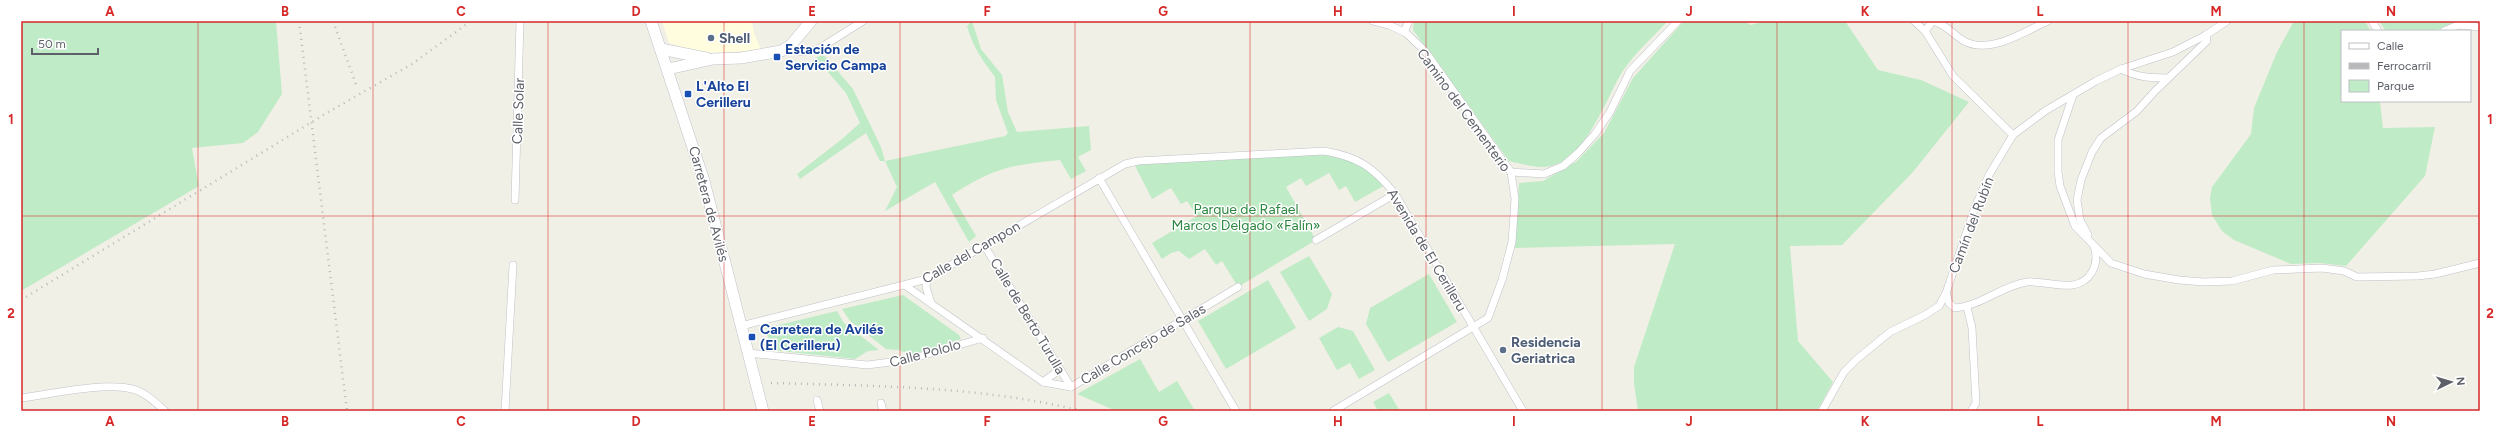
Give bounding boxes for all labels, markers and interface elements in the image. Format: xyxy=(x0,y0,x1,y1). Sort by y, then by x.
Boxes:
text: A xyxy=(105,4,115,19)
text: B xyxy=(281,4,289,19)
text: C xyxy=(456,4,466,19)
text: D xyxy=(631,4,641,19)
text: E xyxy=(808,4,816,19)
text: F xyxy=(983,4,991,19)
text: G xyxy=(1158,4,1168,19)
text: H xyxy=(1333,4,1343,19)
text: I xyxy=(1512,4,1516,19)
text: J xyxy=(1685,4,1693,19)
text: K xyxy=(1861,4,1870,19)
text: L xyxy=(2037,4,2044,19)
text: M xyxy=(2210,4,2222,19)
text: N xyxy=(2386,4,2396,19)
scale bar xyxy=(32,30,98,56)
place label: Shell xyxy=(719,30,750,47)
legend xyxy=(2341,30,2471,102)
marker: Shell xyxy=(706,33,716,43)
text: 50 m xyxy=(38,37,66,51)
text: Calle xyxy=(2377,39,2404,53)
place label: Estación de Servicio Campa xyxy=(785,41,887,74)
street label: Camino del Cementerio xyxy=(1413,45,1514,175)
marker: Estación de Servicio Campa xyxy=(772,52,782,62)
text: Ferrocarril xyxy=(2377,59,2431,73)
street label: Calle Solar xyxy=(509,77,528,144)
place label: L'Alto El Cerilleru xyxy=(696,78,751,111)
text: Parque xyxy=(2377,79,2415,93)
marker: L'Alto El Cerilleru xyxy=(683,89,693,99)
text: 1 xyxy=(8,112,14,127)
text: 1 xyxy=(2487,112,2493,127)
street label: Carretera de Avilés xyxy=(685,144,732,264)
street label: Camín del Rubín xyxy=(1945,174,1998,276)
street label: Avenida de El Cerilleru xyxy=(1383,186,1470,315)
park label: Parque de Rafael Marcos Delgado «Falín» xyxy=(1171,201,1321,234)
street label: Calle del Campon xyxy=(919,217,1023,287)
street label: Calle de Berto Turulla xyxy=(986,255,1069,377)
street label: Calle Concejo de Salas xyxy=(1078,300,1209,389)
text: 2 xyxy=(7,306,15,321)
text: 2 xyxy=(2486,306,2494,321)
place label: Carretera de Avilés (El Cerilleru) xyxy=(760,321,884,354)
marker: Carretera de Avilés (El Cerilleru) xyxy=(747,332,757,342)
place label: Residencia Geriatrica xyxy=(1511,334,1581,367)
street label: Calle Pololo xyxy=(888,336,963,371)
marker: Residencia Geriatrica xyxy=(1498,345,1508,355)
north arrow xyxy=(2431,362,2471,402)
text: N xyxy=(2454,376,2467,386)
text: A xyxy=(105,414,115,429)
text: B xyxy=(281,414,289,429)
text: C xyxy=(456,414,466,429)
text: D xyxy=(631,414,641,429)
text: E xyxy=(808,414,816,429)
text: F xyxy=(983,414,991,429)
text: G xyxy=(1158,414,1168,429)
text: H xyxy=(1333,414,1343,429)
text: I xyxy=(1512,414,1516,429)
text: J xyxy=(1685,414,1693,429)
text: K xyxy=(1861,414,1870,429)
text: L xyxy=(2037,414,2044,429)
text: M xyxy=(2210,414,2222,429)
text: N xyxy=(2386,414,2396,429)

